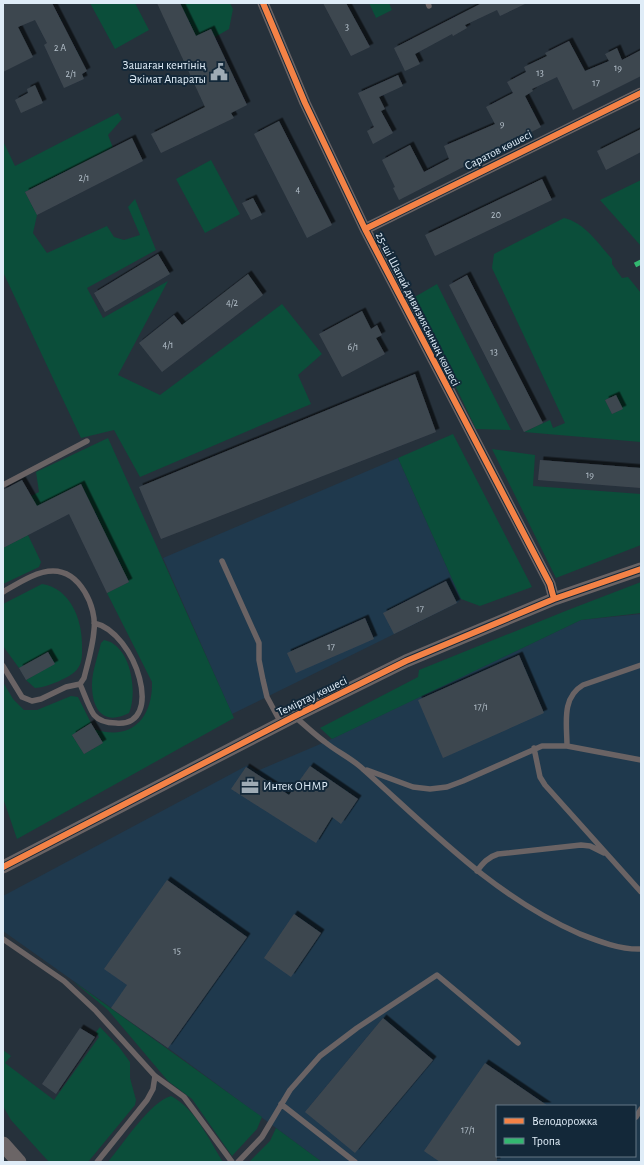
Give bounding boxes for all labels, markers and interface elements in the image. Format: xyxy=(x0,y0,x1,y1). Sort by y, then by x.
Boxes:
house number: 3 xyxy=(345,22,349,32)
house number: 2 А xyxy=(54,43,66,53)
place label: Зашаған кентінің Әкімат Апараты xyxy=(123,59,206,85)
public building icon: Зашаған кентінің Әкімат Апараты xyxy=(209,62,229,82)
house number: 19 xyxy=(614,63,622,73)
house number: 13 xyxy=(536,68,544,78)
house number: 2/1 xyxy=(66,69,76,79)
house number: 17 xyxy=(592,78,600,88)
house number: 9 xyxy=(500,119,505,129)
street label: Саратов көшесі xyxy=(462,128,534,172)
house number: 2/1 xyxy=(79,173,89,183)
house number: 4 xyxy=(296,185,301,195)
house number: 20 xyxy=(491,210,501,220)
street label: 25-ші Шапай дивизиясының көшесі xyxy=(374,230,462,388)
house number: 4/2 xyxy=(226,298,239,308)
house number: 4/1 xyxy=(162,340,174,350)
house number: 6/1 xyxy=(347,342,359,352)
house number: 13 xyxy=(490,347,498,357)
house number: 19 xyxy=(586,470,594,480)
house number: 17 xyxy=(416,604,424,614)
house number: 17 xyxy=(327,642,335,652)
street label: Теміртау көшесі xyxy=(275,674,349,719)
house number: 17/1 xyxy=(474,702,488,712)
office icon: Интек ОНМР xyxy=(240,776,260,796)
place label: Интек ОНМР xyxy=(263,780,328,792)
house number: 15 xyxy=(173,946,181,956)
legend xyxy=(496,1105,636,1157)
text: Велодорожка xyxy=(532,1115,598,1127)
house number: 17/1 xyxy=(461,1125,475,1135)
text: Тропа xyxy=(532,1135,561,1147)

